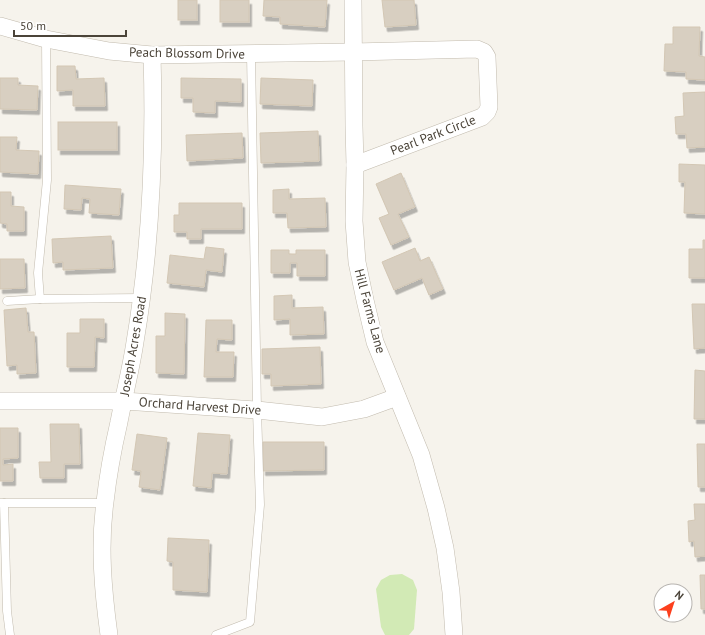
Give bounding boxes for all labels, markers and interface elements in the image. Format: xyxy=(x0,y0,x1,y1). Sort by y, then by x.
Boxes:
scale bar xyxy=(14,12,126,38)
text: 50 m xyxy=(20,18,46,33)
street label: Peach Blossom Drive xyxy=(129,43,245,63)
street label: Pearl Park Circle xyxy=(388,111,478,159)
street label: Hill Farms Lane xyxy=(351,267,389,355)
street label: Joseph Acres Road xyxy=(116,295,150,398)
street label: Orchard Harvest Drive xyxy=(138,393,262,419)
north arrow xyxy=(653,583,693,623)
text: N xyxy=(672,588,687,603)

